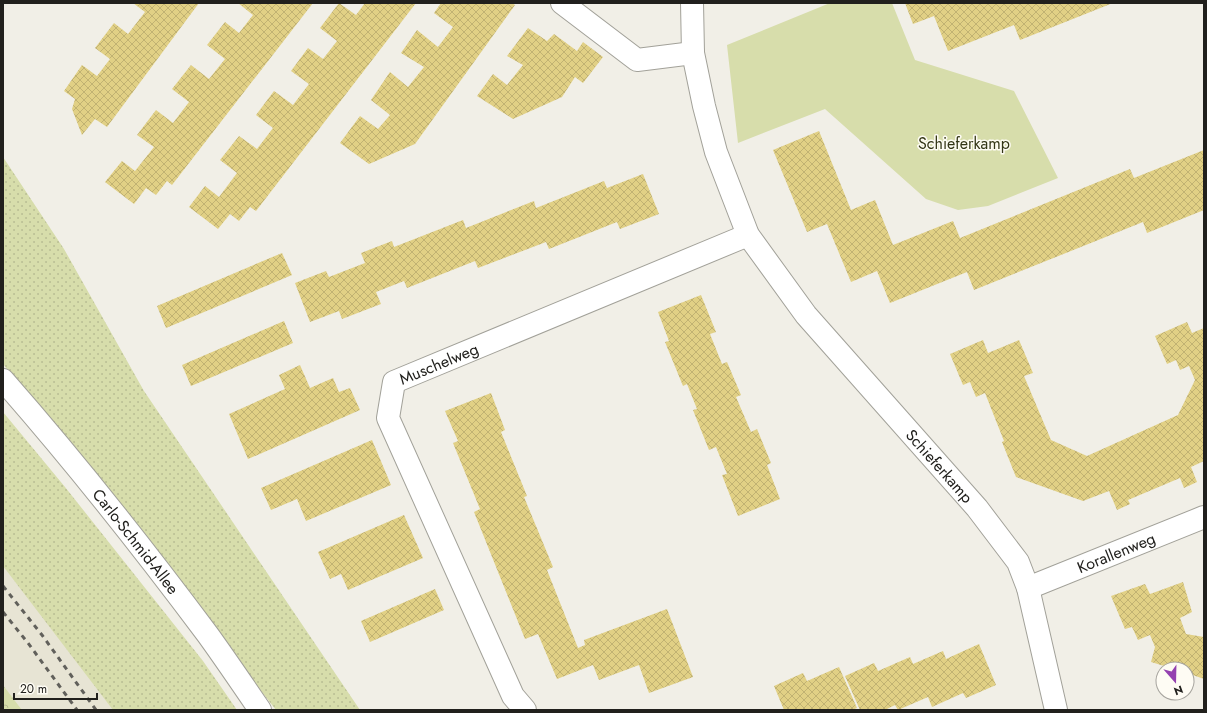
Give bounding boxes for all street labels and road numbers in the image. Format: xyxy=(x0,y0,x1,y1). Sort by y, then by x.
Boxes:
street label: Muschelweg xyxy=(396,337,482,391)
street label: Schieferkamp xyxy=(900,424,978,508)
street label: Carlo-Schmid-Allee xyxy=(87,484,184,599)
street label: Korallenweg xyxy=(1074,527,1159,579)

